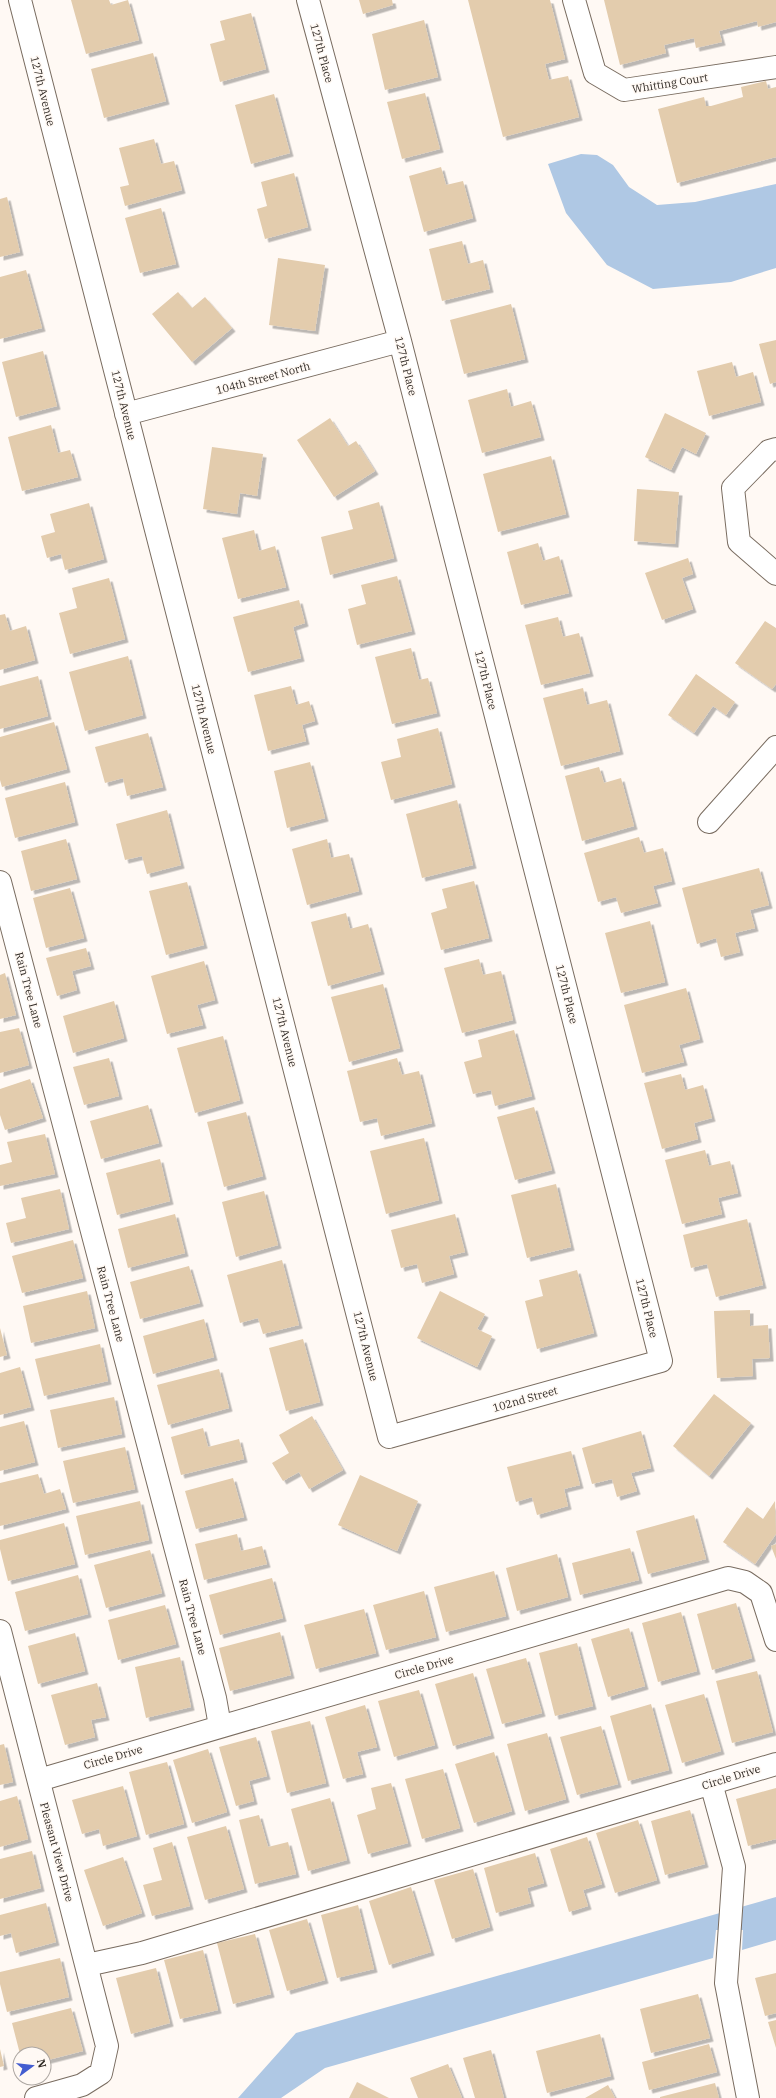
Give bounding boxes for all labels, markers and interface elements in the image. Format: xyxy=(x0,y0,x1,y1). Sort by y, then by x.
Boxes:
street label: 127th Place xyxy=(307,22,337,84)
street label: 127th Avenue xyxy=(28,54,58,128)
street label: Whitting Court xyxy=(631,70,709,96)
street label: 127th Place xyxy=(392,335,420,397)
street label: 104th Street North xyxy=(214,359,312,397)
street label: 127th Avenue xyxy=(109,368,139,442)
street label: 127th Place xyxy=(472,649,500,711)
street label: 127th Avenue xyxy=(189,682,219,756)
street label: Rain Tree Lane xyxy=(12,950,46,1030)
street label: 127th Place xyxy=(553,963,581,1025)
street label: 127th Avenue xyxy=(270,995,300,1069)
street label: Rain Tree Lane xyxy=(94,1264,128,1344)
street label: 127th Place xyxy=(633,1277,661,1339)
street label: 127th Avenue xyxy=(351,1309,381,1383)
street label: 102nd Street xyxy=(491,1383,559,1415)
street label: Rain Tree Lane xyxy=(176,1577,210,1657)
street label: Circle Drive xyxy=(393,1652,455,1682)
street label: Circle Drive xyxy=(82,1742,144,1772)
street label: Circle Drive xyxy=(700,1761,762,1793)
street label: Pleasant View Drive xyxy=(37,1801,77,1903)
north arrow xyxy=(12,2046,52,2086)
text: N xyxy=(34,2057,50,2070)

